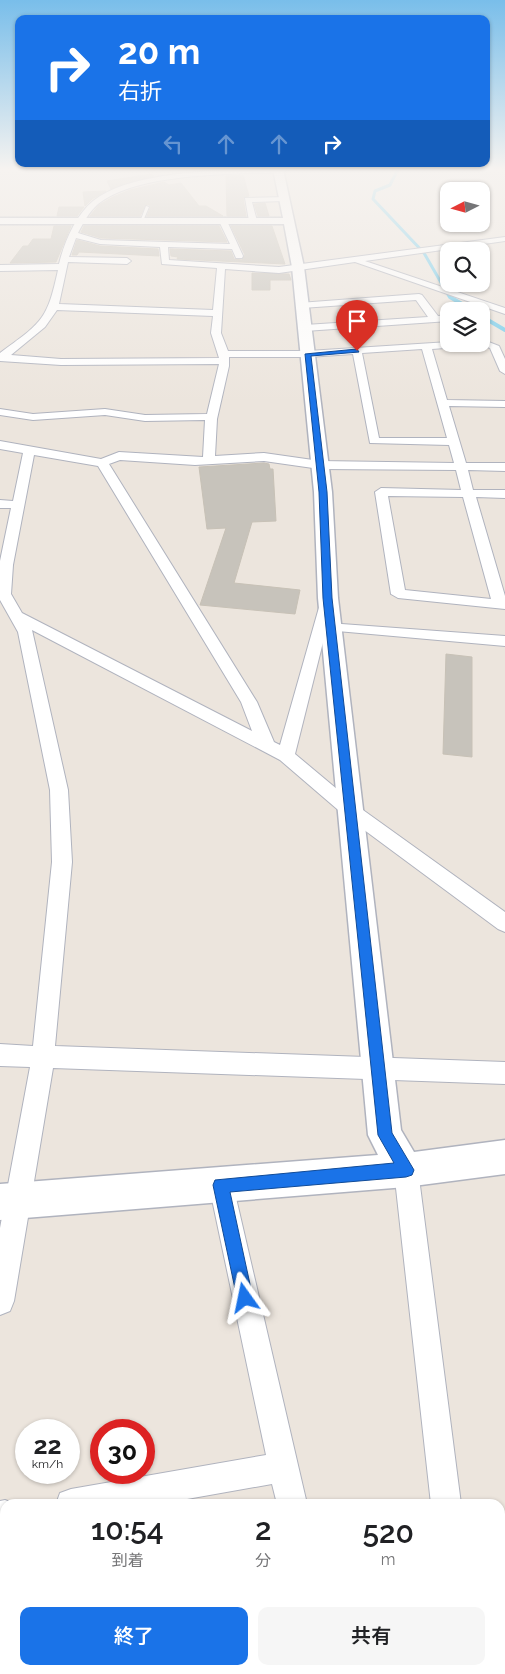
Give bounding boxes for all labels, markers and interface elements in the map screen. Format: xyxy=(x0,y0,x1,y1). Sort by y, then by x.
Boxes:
text: 20 m xyxy=(118,31,200,72)
icon: right xyxy=(35,35,100,100)
text: 右折 xyxy=(118,78,162,104)
icon: left xyxy=(159,130,187,158)
icon: ahead xyxy=(212,130,240,158)
icon: ahead xyxy=(265,130,293,158)
icon: right xyxy=(318,130,346,158)
north arrow xyxy=(440,182,490,232)
map controls xyxy=(440,182,490,352)
button: search xyxy=(440,242,490,292)
pin xyxy=(336,300,378,351)
button: layers xyxy=(440,302,490,352)
icon: arrive xyxy=(343,307,371,335)
position arrow xyxy=(218,1271,270,1323)
speed limit sign: 30 xyxy=(90,1419,155,1484)
text: 22 xyxy=(33,1430,62,1460)
text: km/h xyxy=(32,1457,63,1471)
text: 10:54 xyxy=(91,1512,164,1547)
text: 2 xyxy=(255,1512,271,1547)
text: 520 xyxy=(362,1515,414,1550)
text: m xyxy=(381,1550,396,1569)
text: 到着 xyxy=(111,1551,143,1570)
text: 分 xyxy=(255,1551,271,1570)
button: 終了 xyxy=(20,1607,248,1665)
button: 共有 xyxy=(258,1607,485,1665)

